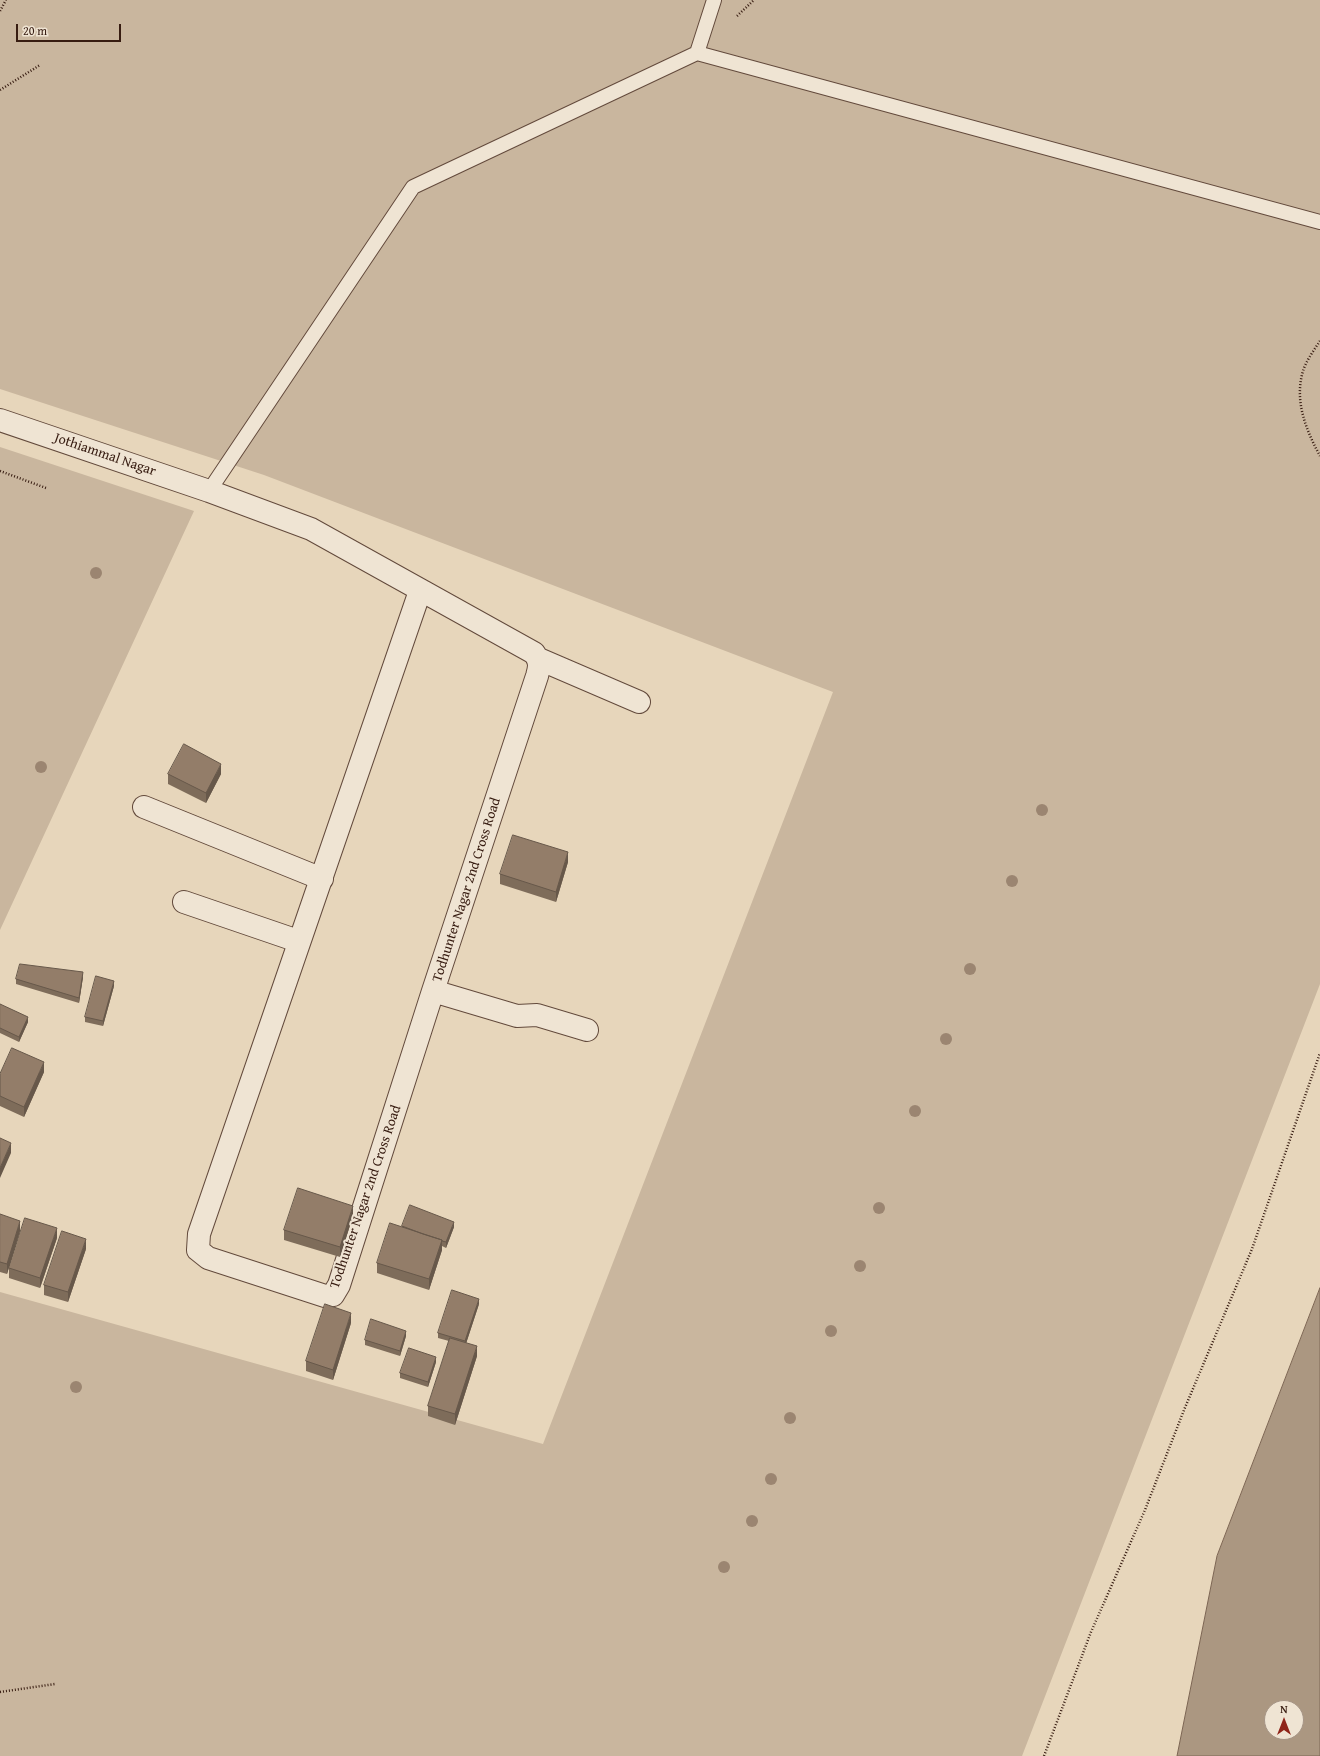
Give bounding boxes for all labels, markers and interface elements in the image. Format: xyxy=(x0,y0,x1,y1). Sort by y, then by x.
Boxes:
scale bar xyxy=(18,16,123,42)
text: 20 m xyxy=(23,22,47,39)
street label: Jothiammal Nagar xyxy=(52,430,158,480)
street label: Todhunter Nagar 2nd Cross Road xyxy=(429,796,505,984)
street label: Todhunter Nagar 2nd Cross Road xyxy=(327,1103,405,1291)
north arrow xyxy=(1264,1700,1304,1740)
text: N xyxy=(1280,1701,1288,1717)

